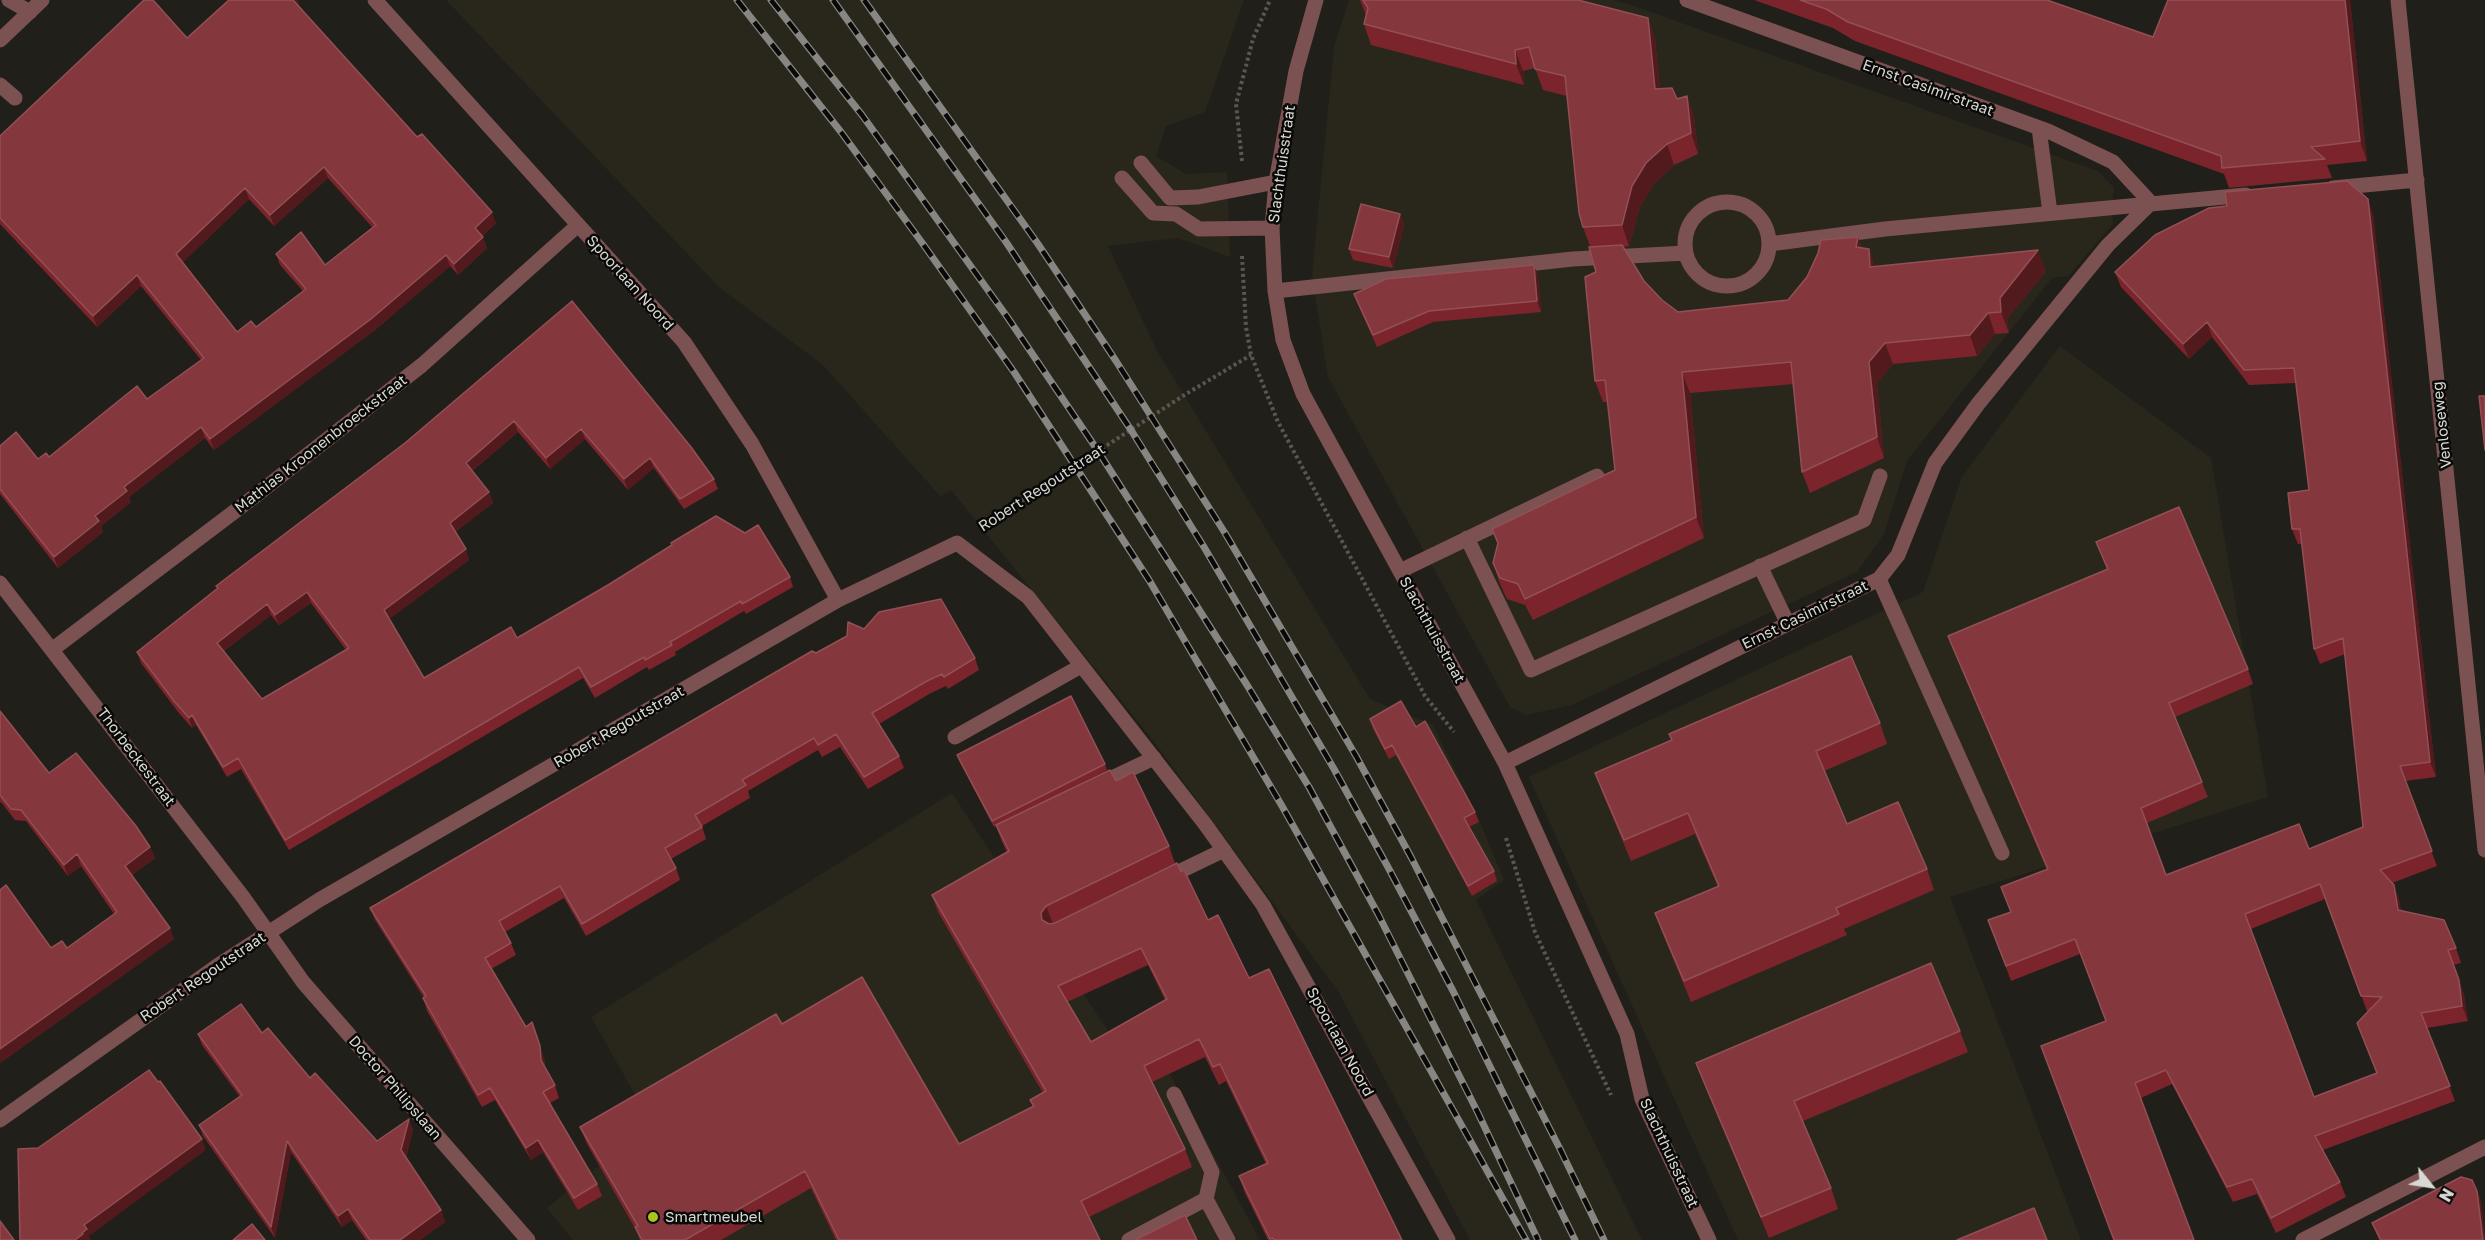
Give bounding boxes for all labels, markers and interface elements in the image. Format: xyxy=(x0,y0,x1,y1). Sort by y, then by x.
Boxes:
street label: Ernst Casimirstraat xyxy=(1860,56,1996,120)
street label: Slachthuisstraat xyxy=(1265,104,1299,224)
street label: Spoorlaan Noord xyxy=(583,232,677,334)
street label: Mathias Kroonenbroeckstraat xyxy=(231,371,411,517)
street label: Venloseweg xyxy=(2428,381,2456,469)
street label: Robert Regoutstraat xyxy=(975,440,1109,536)
street label: Slachthuisstraat xyxy=(1395,574,1469,686)
street label: Ernst Casimirstraat xyxy=(1739,577,1871,653)
street label: Robert Regoutstraat xyxy=(551,682,687,772)
street label: Thorbeckestraat xyxy=(93,704,179,810)
street label: Robert Regoutstraat xyxy=(137,928,269,1026)
street label: Spoorlaan Noord xyxy=(1303,984,1377,1100)
street label: Doctor Philipslaan xyxy=(345,1032,445,1144)
street label: Slachthuisstraat xyxy=(1636,1095,1702,1211)
north arrow xyxy=(2401,1156,2461,1216)
text: N xyxy=(2435,1185,2458,1205)
place label: Smartmeubel xyxy=(665,1208,762,1226)
marker: Smartmeubel xyxy=(646,1210,660,1224)

